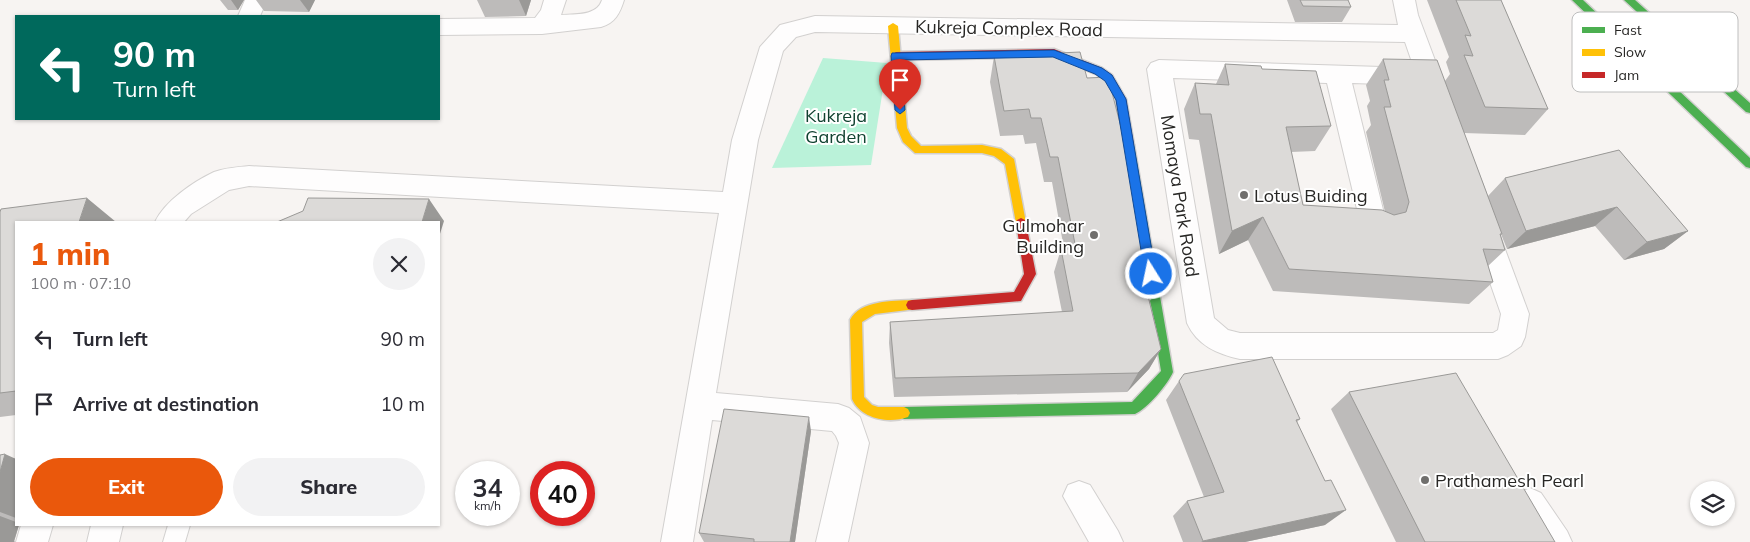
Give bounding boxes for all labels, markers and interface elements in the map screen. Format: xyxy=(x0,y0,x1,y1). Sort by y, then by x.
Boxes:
legend xyxy=(1572,12,1738,92)
street label: Kukreja Complex Road xyxy=(915,15,1103,41)
text: Fast xyxy=(1614,21,1642,39)
text: 90 m xyxy=(113,32,196,76)
icon: left xyxy=(30,35,95,100)
text: Slow xyxy=(1614,43,1646,61)
pin xyxy=(879,59,921,110)
icon: arrive xyxy=(886,66,914,94)
text: Jam xyxy=(1614,66,1639,84)
text: Turn left xyxy=(113,75,196,103)
park label: Kukreja Garden xyxy=(805,104,867,148)
street label: Momaya Park Road xyxy=(1156,113,1204,279)
place label: Lotus Buiding xyxy=(1254,184,1368,207)
marker: Lotus Buiding xyxy=(1238,189,1250,201)
place label: Gulmohar Building xyxy=(1002,214,1084,258)
marker: Gulmohar Building xyxy=(1088,229,1100,241)
text: 1 min xyxy=(30,235,110,273)
button: close xyxy=(373,238,425,290)
position arrow xyxy=(1124,247,1176,299)
text: 100 m · 07:10 xyxy=(30,273,131,293)
icon: left xyxy=(30,325,58,353)
text: Turn left xyxy=(73,327,148,351)
text: 90 m xyxy=(381,327,425,351)
icon: arrive xyxy=(30,390,58,418)
text: Arrive at destination xyxy=(73,392,259,416)
text: 10 m xyxy=(381,392,425,416)
button: Exit xyxy=(30,458,223,516)
button: Share xyxy=(233,458,425,516)
speed limit sign: 40 xyxy=(530,461,595,526)
place label: Prathamesh Pearl xyxy=(1435,469,1584,492)
text: 34 xyxy=(472,472,503,503)
marker: Prathamesh Pearl xyxy=(1419,474,1431,486)
map controls xyxy=(1690,481,1735,526)
button: layers xyxy=(1690,481,1735,526)
text: km/h xyxy=(474,498,501,513)

